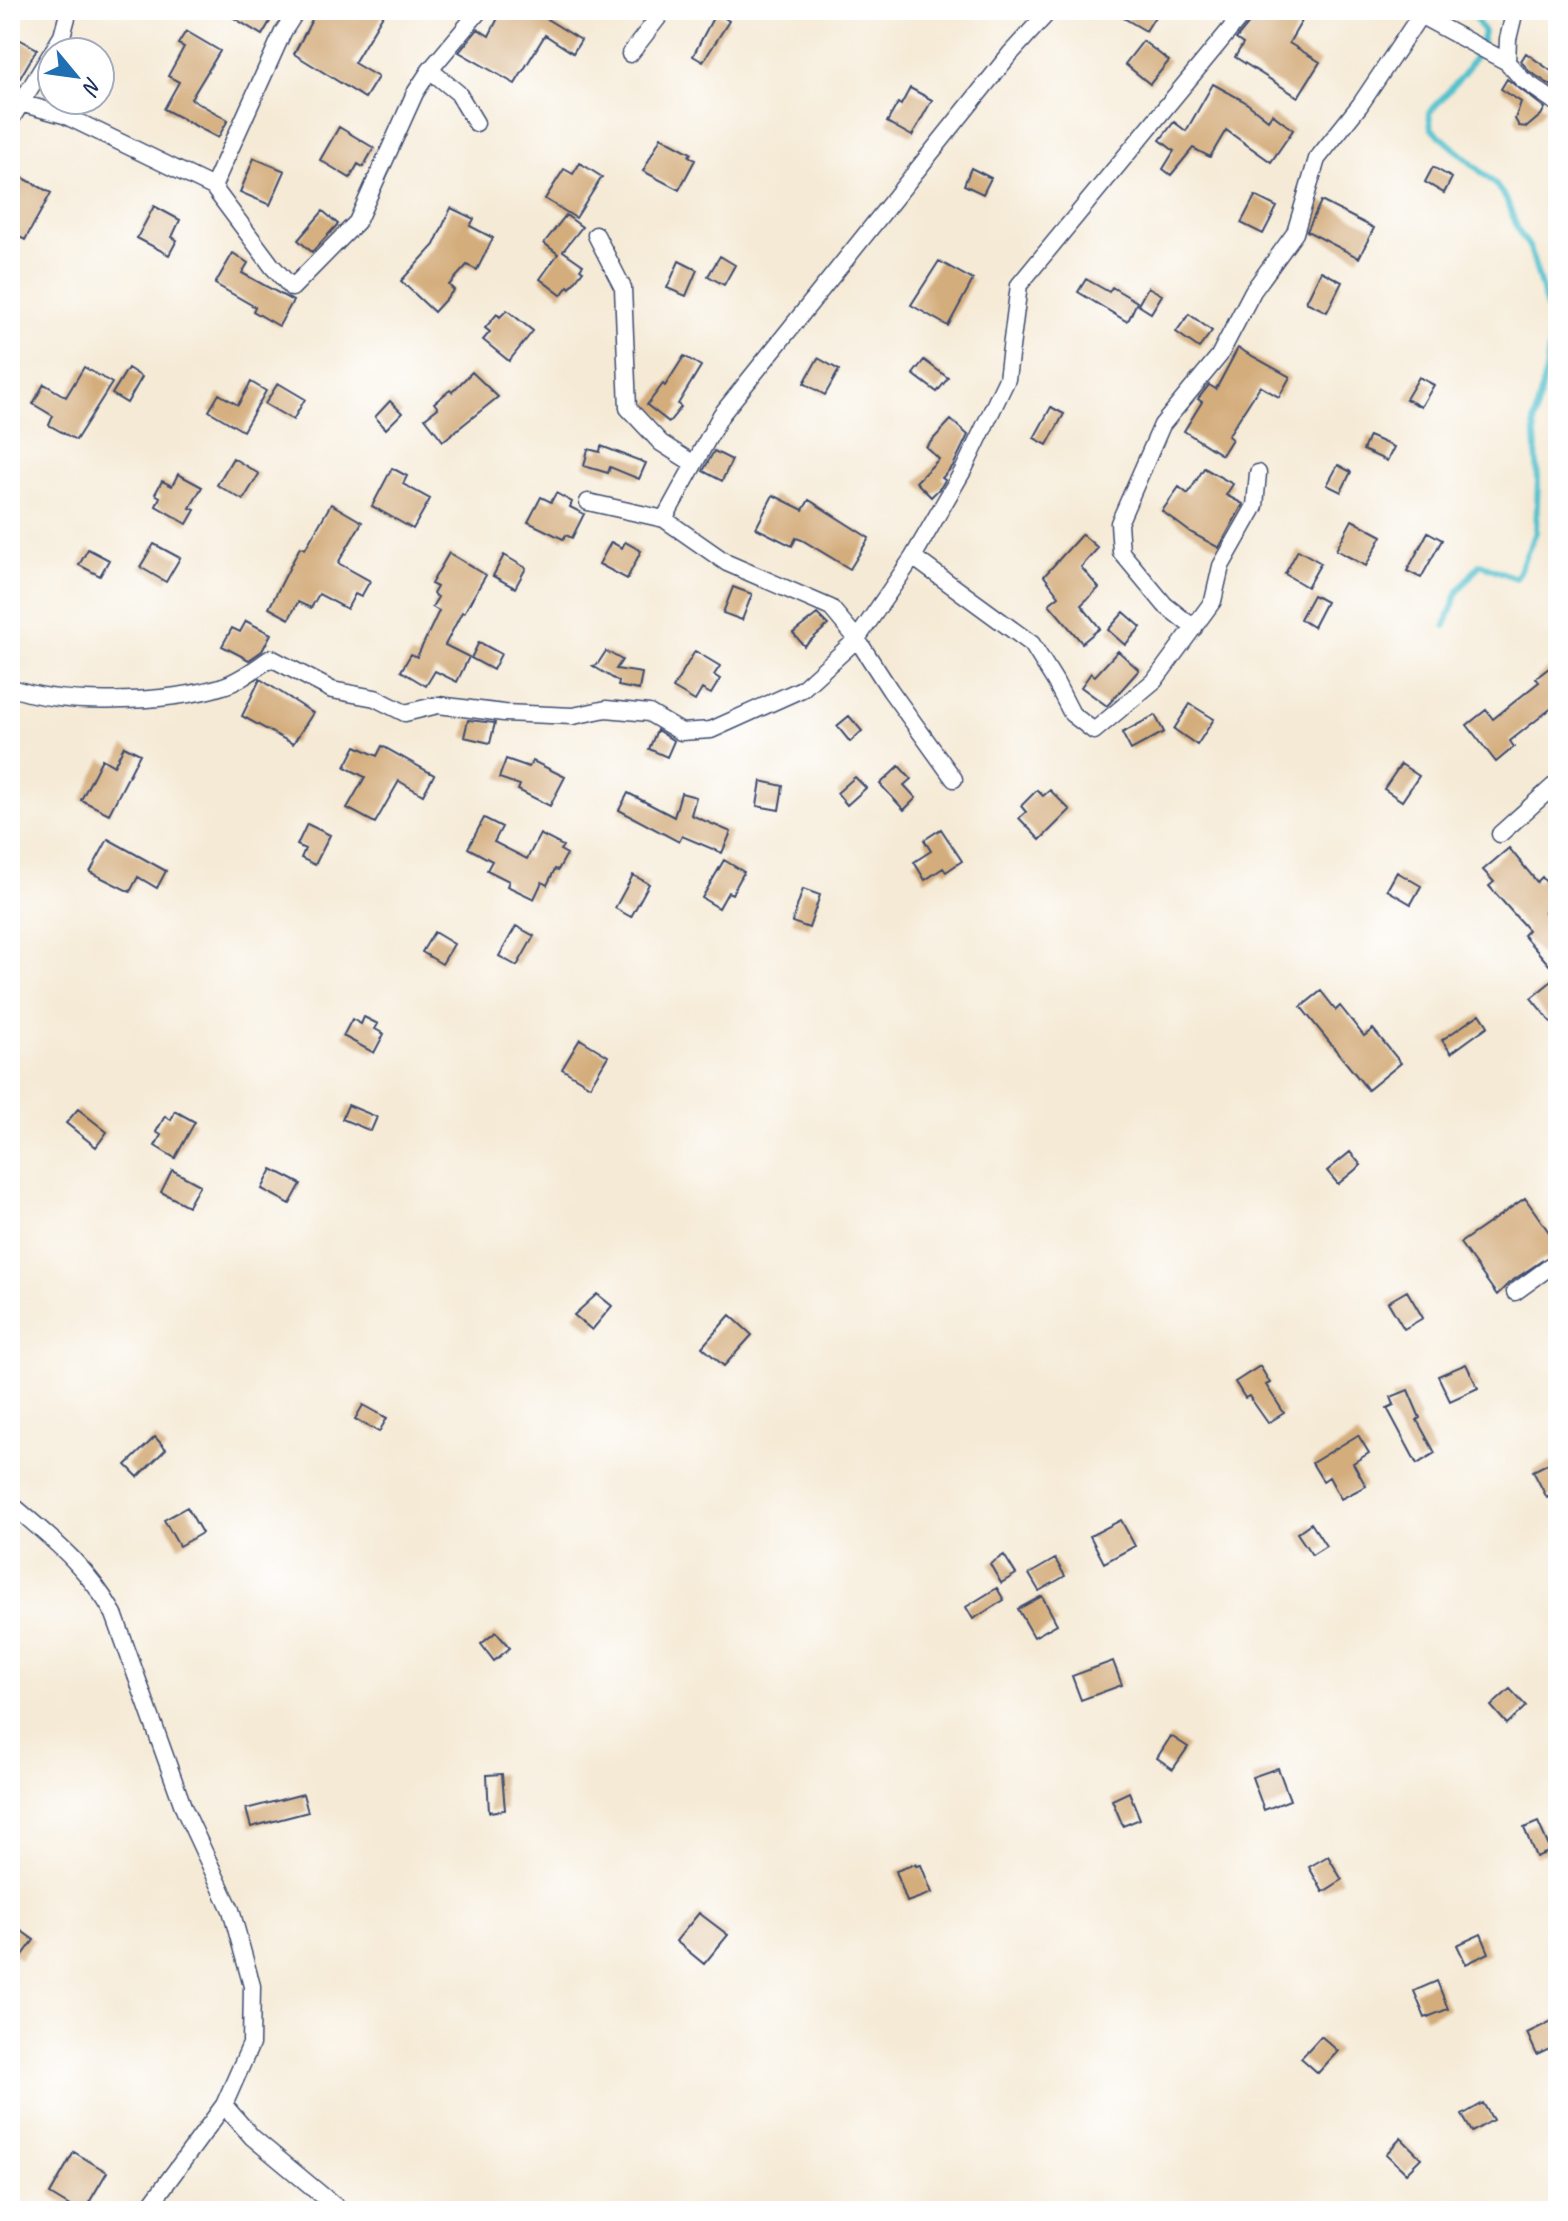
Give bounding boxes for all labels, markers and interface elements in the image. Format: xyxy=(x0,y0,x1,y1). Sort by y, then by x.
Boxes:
north arrow xyxy=(36,36,116,116)
text: N xyxy=(75,72,108,101)

